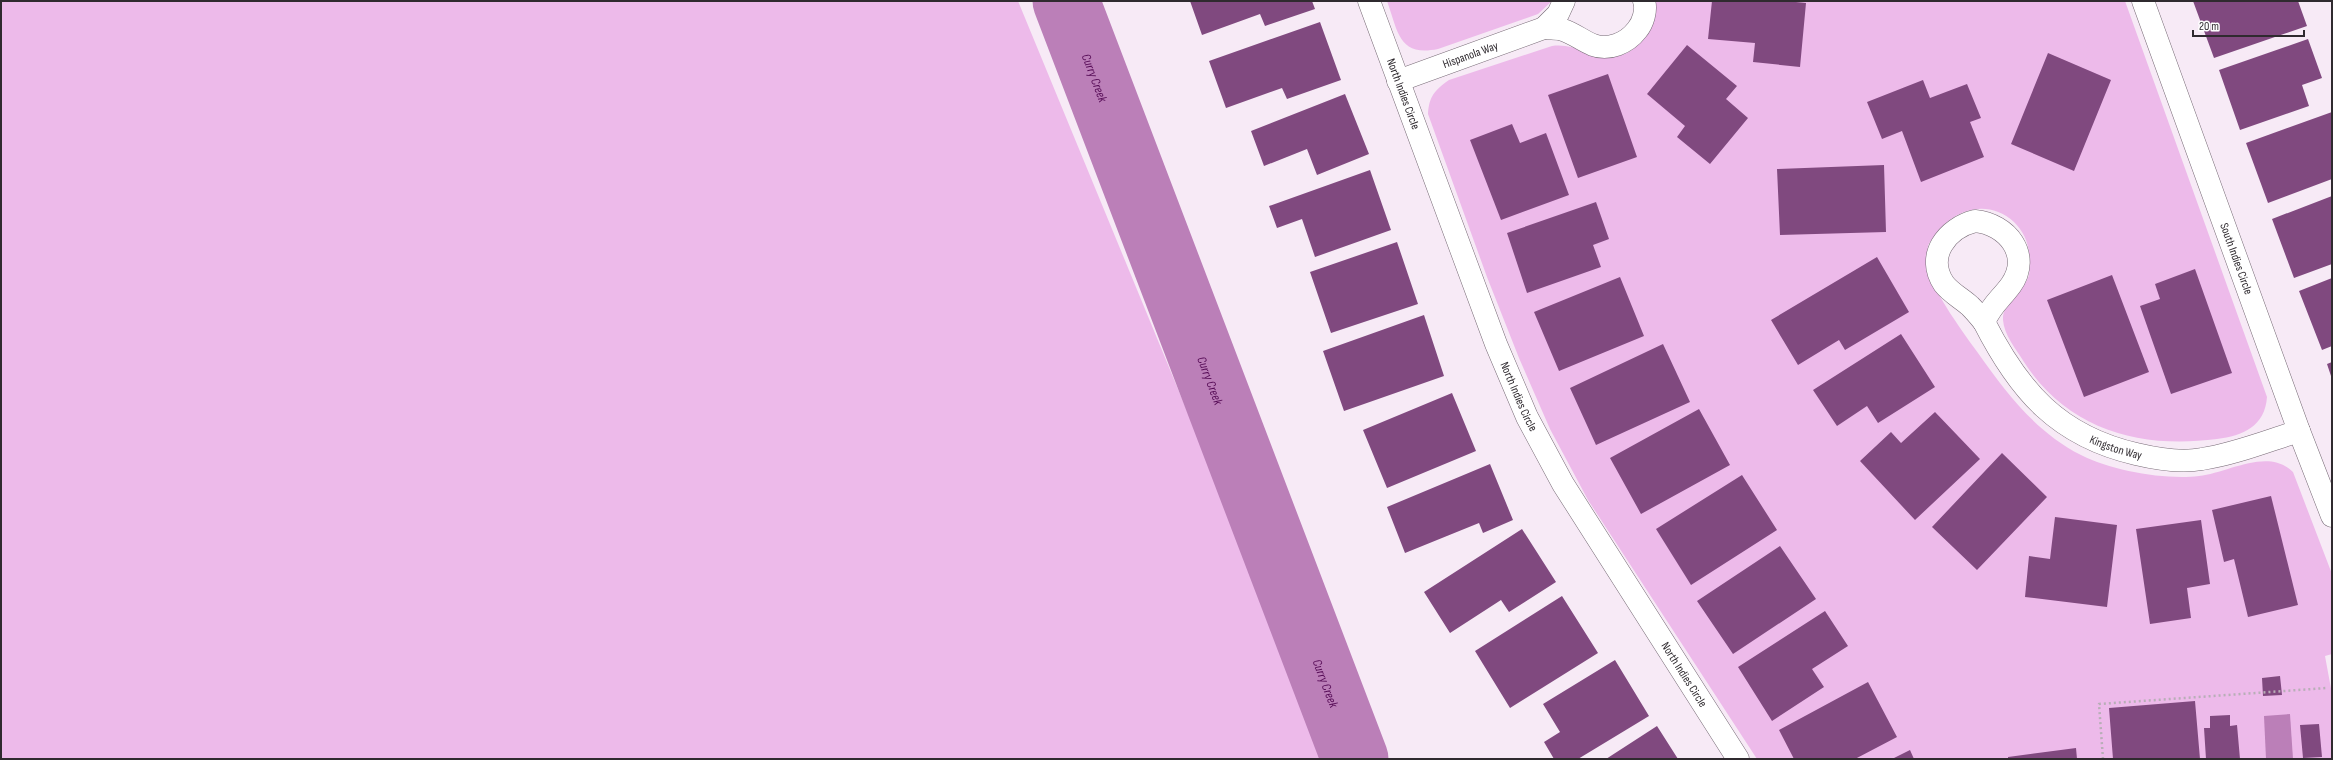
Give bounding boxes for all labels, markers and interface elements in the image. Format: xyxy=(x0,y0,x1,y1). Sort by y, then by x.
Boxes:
scale bar xyxy=(2193,12,2304,38)
text: 20 m xyxy=(2199,19,2219,34)
street label: Hispanola Way xyxy=(1441,38,1501,72)
water label: Curry Creek xyxy=(1078,52,1111,105)
street label: North Indies Circle xyxy=(1383,56,1423,132)
street label: South Indies Circle xyxy=(2216,221,2256,297)
water label: Curry Creek xyxy=(1193,354,1227,408)
street label: North Indies Circle xyxy=(1496,360,1540,434)
street label: Kingston Way xyxy=(2087,432,2144,463)
street label: North Indies Circle xyxy=(1658,639,1710,710)
water label: Curry Creek xyxy=(1309,657,1342,711)

